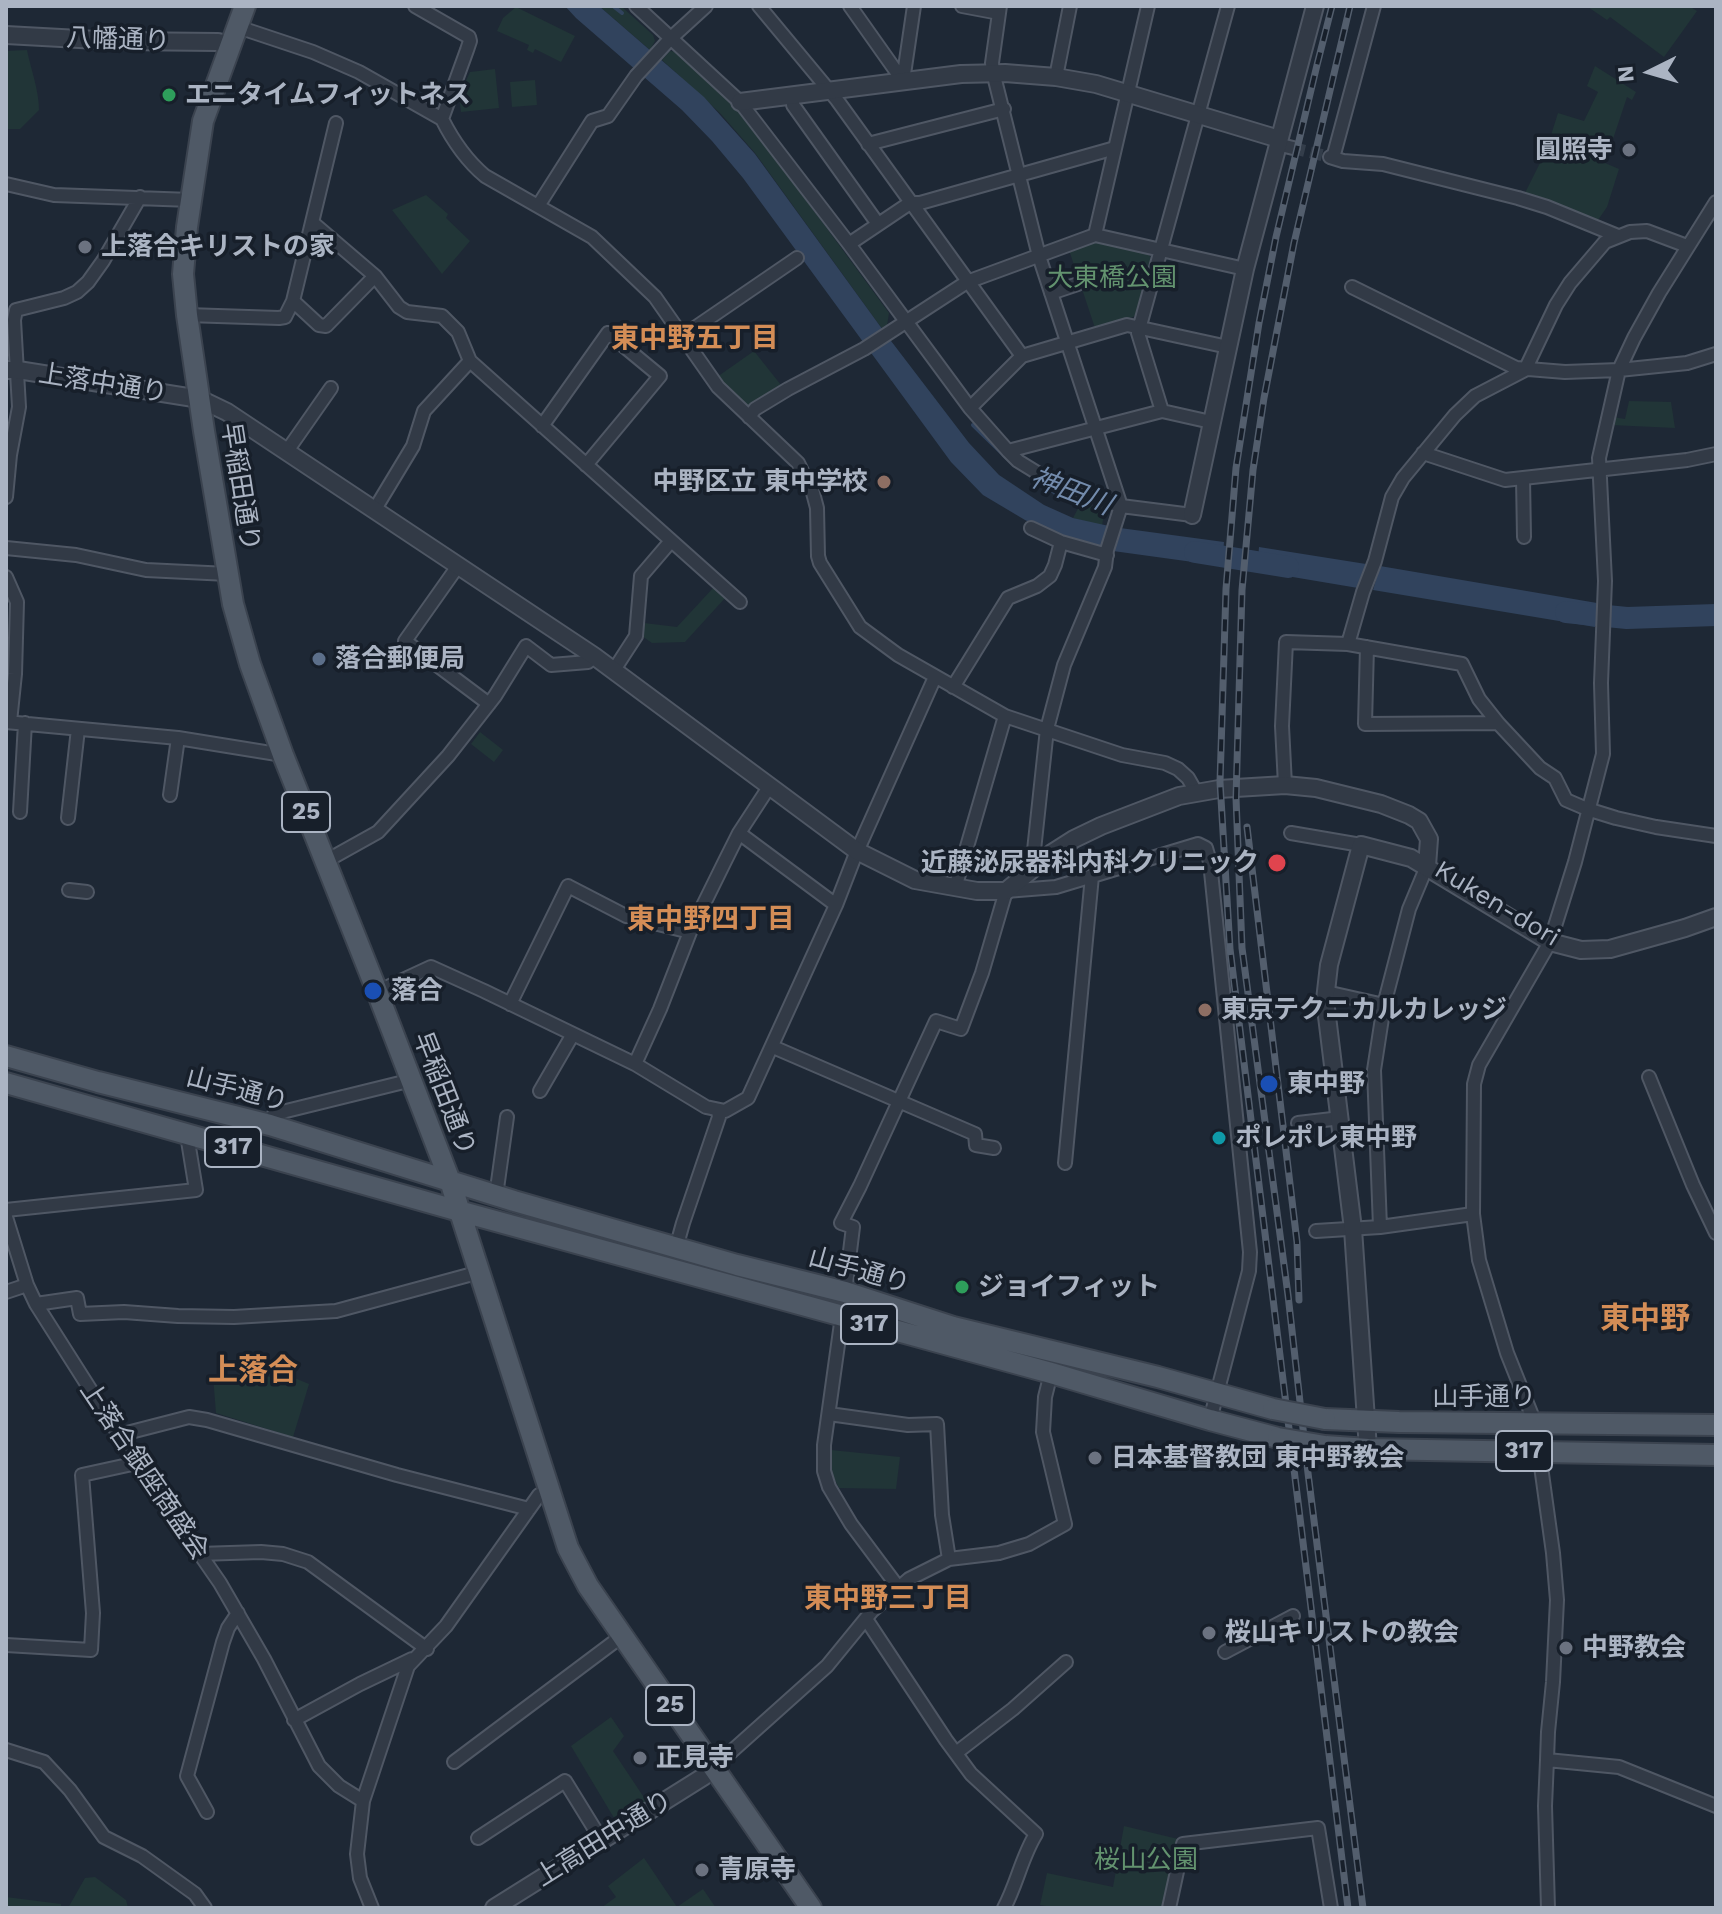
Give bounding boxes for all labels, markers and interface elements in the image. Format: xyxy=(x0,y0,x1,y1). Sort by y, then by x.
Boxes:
street label: 八幡通り xyxy=(65,23,171,57)
north arrow xyxy=(1610,32,1690,112)
text: N xyxy=(1612,65,1639,83)
place label: エニタイムフィットネス xyxy=(185,79,471,111)
marker: エニタイムフィットネス xyxy=(160,86,178,104)
place label: 圓照寺 xyxy=(1535,134,1613,166)
marker: 圓照寺 xyxy=(1620,141,1638,159)
place label: 上落合キリストの家 xyxy=(101,231,335,263)
marker: 上落合キリストの家 xyxy=(76,238,94,256)
park label: 大東橋公園 xyxy=(1047,262,1177,294)
district label: 東中野五丁目 xyxy=(611,322,779,356)
street label: 上落中通り xyxy=(36,358,170,410)
street label: 早稲田通り xyxy=(214,420,266,554)
water label: 神田川 xyxy=(1026,461,1116,523)
place label: 中野区立 東中学校 xyxy=(653,466,868,498)
marker: 中野区立 東中学校 xyxy=(875,473,893,491)
place label: 落合郵便局 xyxy=(335,643,465,675)
marker: 落合郵便局 xyxy=(310,650,328,668)
road number: 25 xyxy=(282,792,330,832)
place label: 近藤泌尿器科内科クリニック xyxy=(921,847,1259,879)
marker: 近藤泌尿器科内科クリニック xyxy=(1266,852,1288,874)
street label: Kuken-dori xyxy=(1429,854,1565,954)
district label: 東中野四丁目 xyxy=(627,903,795,937)
place label: 落合 xyxy=(391,975,443,1007)
marker: 落合 xyxy=(362,980,384,1002)
place label: 東京テクニカルカレッジ xyxy=(1221,994,1507,1026)
marker: 東京テクニカルカレッジ xyxy=(1196,1001,1214,1019)
street label: 早稲田通り xyxy=(406,1028,482,1160)
street label: 山手通り xyxy=(183,1061,291,1119)
place label: 東中野 xyxy=(1287,1068,1365,1100)
marker: 東中野 xyxy=(1258,1073,1280,1095)
place label: ポレポレ東中野 xyxy=(1235,1122,1417,1154)
road number: 317 xyxy=(205,1127,261,1167)
marker: ポレポレ東中野 xyxy=(1210,1129,1228,1147)
street label: 山手通り xyxy=(805,1242,913,1300)
place label: ジョイフィット xyxy=(978,1271,1160,1303)
marker: ジョイフィット xyxy=(953,1278,971,1296)
district label: 東中野 xyxy=(1600,1301,1690,1337)
road number: 317 xyxy=(841,1304,897,1344)
district label: 上落合 xyxy=(208,1353,298,1389)
street label: 上落合銀座商盛会 xyxy=(73,1376,215,1566)
street label: 山手通り xyxy=(1432,1381,1536,1413)
road number: 317 xyxy=(1496,1431,1552,1471)
place label: 日本基督教団 東中野教会 xyxy=(1111,1442,1404,1474)
marker: 日本基督教団 東中野教会 xyxy=(1086,1449,1104,1467)
district label: 東中野三丁目 xyxy=(804,1582,972,1616)
place label: 桜山キリストの教会 xyxy=(1225,1617,1459,1649)
marker: 桜山キリストの教会 xyxy=(1200,1624,1218,1642)
place label: 中野教会 xyxy=(1582,1632,1686,1664)
marker: 中野教会 xyxy=(1557,1639,1575,1657)
road number: 25 xyxy=(646,1685,694,1725)
place label: 正見寺 xyxy=(656,1742,734,1774)
marker: 正見寺 xyxy=(631,1749,649,1767)
street label: 上高田中通り xyxy=(530,1784,678,1894)
park label: 桜山公園 xyxy=(1094,1844,1198,1876)
place label: 青原寺 xyxy=(718,1854,796,1886)
marker: 青原寺 xyxy=(693,1861,711,1879)

